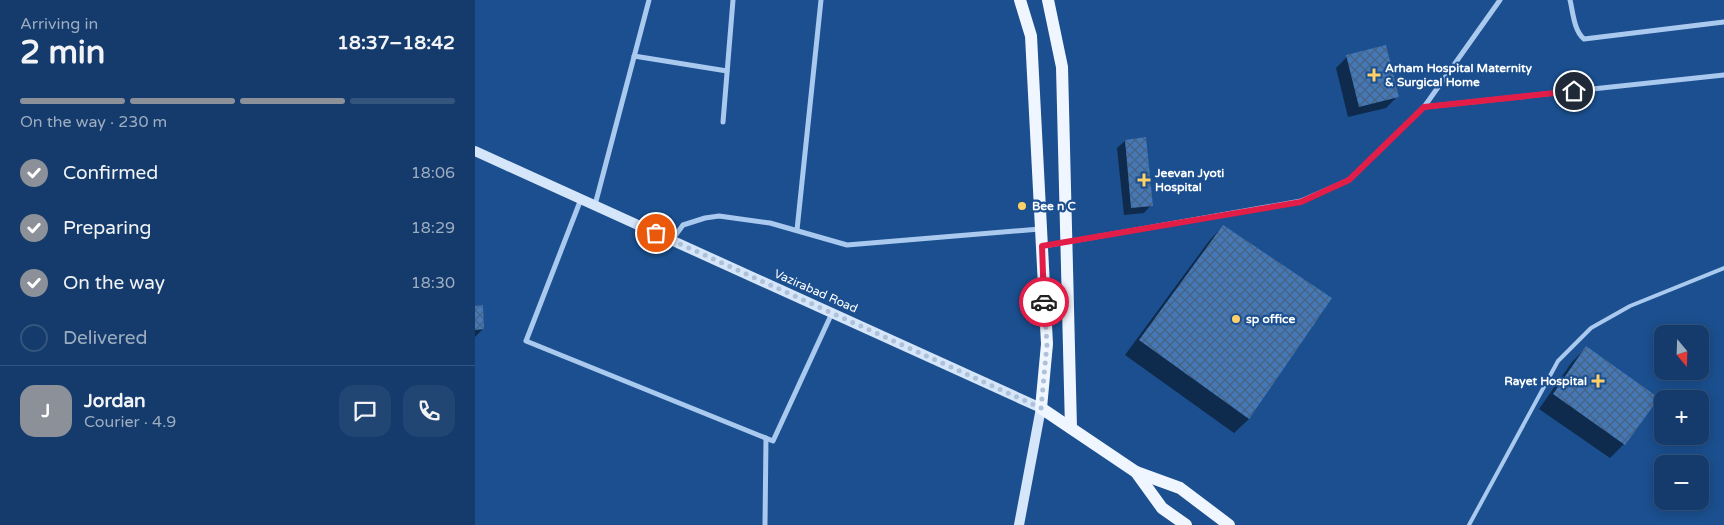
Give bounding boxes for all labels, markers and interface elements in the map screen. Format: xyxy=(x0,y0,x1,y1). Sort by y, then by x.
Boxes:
text: Arriving in xyxy=(20,14,98,34)
text: 18:37–18:42 xyxy=(337,32,455,54)
text: 2 min xyxy=(20,34,105,72)
place label: Arham Hospital Maternity & Surgical Home xyxy=(1385,61,1533,90)
marker: Arham Hospital Maternity & Surgical Home xyxy=(1367,68,1381,82)
pin xyxy=(1553,70,1595,112)
icon: home xyxy=(1560,77,1588,105)
text: On the way · 230 m xyxy=(20,112,167,132)
icon: check xyxy=(20,159,48,187)
text: Confirmed xyxy=(63,162,158,184)
text: 18:06 xyxy=(411,163,455,183)
place label: Jeevan Jyoti Hospital xyxy=(1154,166,1224,195)
marker: Jeevan Jyoti Hospital xyxy=(1137,173,1151,187)
place label: Bee n C xyxy=(1032,199,1076,213)
marker: Bee n C xyxy=(1016,200,1028,212)
pin xyxy=(635,212,677,254)
icon: check xyxy=(20,214,48,242)
text: Preparing xyxy=(63,217,152,239)
text: 18:29 xyxy=(411,218,455,238)
icon: bag xyxy=(642,219,670,247)
street label: Vazirabad Road xyxy=(772,266,860,316)
icon: check xyxy=(20,269,48,297)
text: On the way xyxy=(63,272,165,294)
text: 18:30 xyxy=(411,273,455,293)
courier xyxy=(1019,277,1069,327)
icon: car xyxy=(1030,288,1058,316)
place label: sp office xyxy=(1246,312,1295,327)
marker: sp office xyxy=(1230,313,1242,325)
north arrow xyxy=(1654,325,1709,380)
map controls xyxy=(1654,325,1709,510)
text: Delivered xyxy=(63,327,148,349)
place label: Rayet Hospital xyxy=(1504,374,1587,389)
marker: Rayet Hospital xyxy=(1591,374,1605,388)
button: chat xyxy=(339,385,391,437)
button: phone xyxy=(403,385,455,437)
text: Jordan xyxy=(84,390,146,412)
button: + xyxy=(1654,390,1709,445)
text: J xyxy=(42,400,50,422)
text: Courier · 4.9 xyxy=(84,412,176,432)
button: − xyxy=(1654,455,1709,510)

